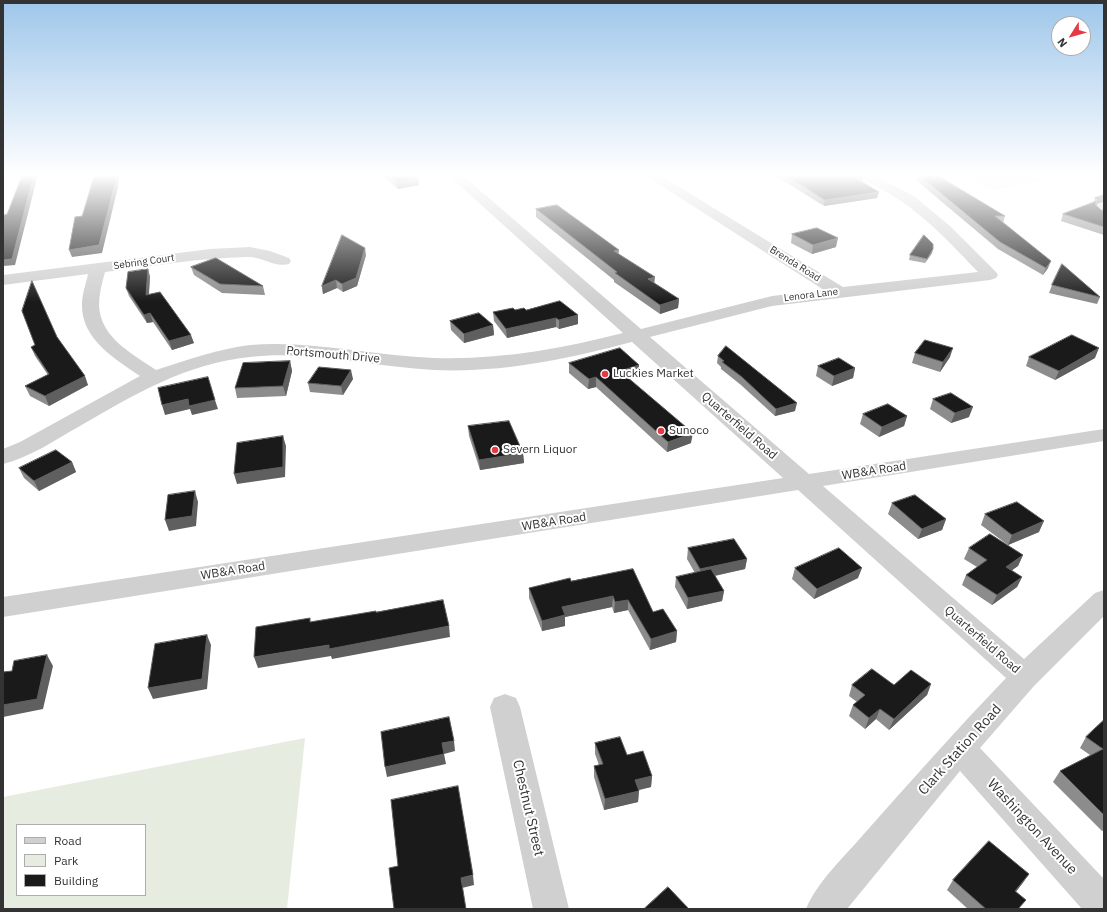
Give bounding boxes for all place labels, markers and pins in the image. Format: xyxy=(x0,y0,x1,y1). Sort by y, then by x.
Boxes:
place label: Luckies Market xyxy=(613,367,694,381)
marker: Luckies Market xyxy=(600,369,610,379)
place label: Sunoco xyxy=(669,424,709,438)
marker: Sunoco xyxy=(656,426,666,436)
place label: Severn Liquor xyxy=(503,443,577,457)
marker: Severn Liquor xyxy=(490,445,500,455)

